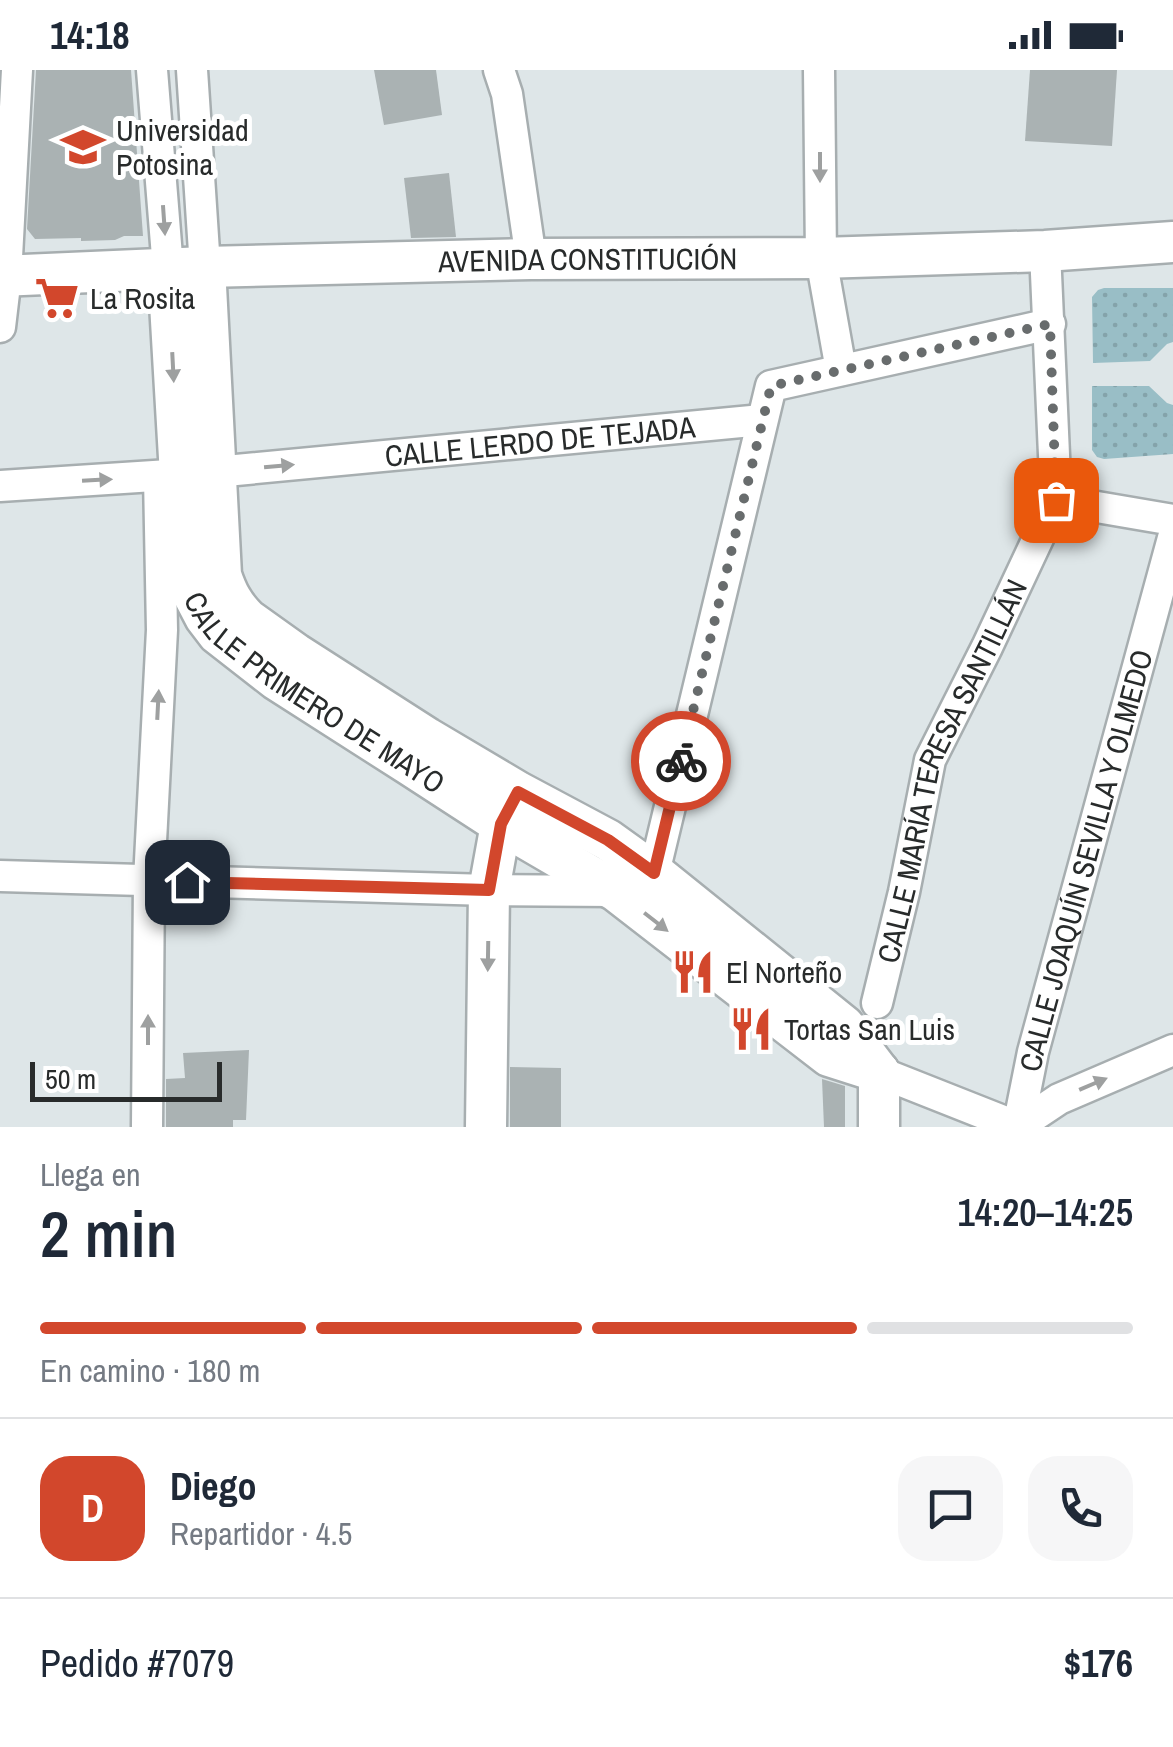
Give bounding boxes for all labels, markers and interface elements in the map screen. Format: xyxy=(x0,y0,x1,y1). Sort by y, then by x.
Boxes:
text: 14:18 xyxy=(50,10,130,61)
place label: Universidad Potosina xyxy=(116,110,249,184)
school or university icon: Universidad Potosina xyxy=(59,123,107,171)
one-way arrow xyxy=(812,152,828,184)
one-way arrow xyxy=(156,204,172,236)
street label: AVENIDA CONSTITUCIÓN xyxy=(437,238,737,281)
supermarket icon: La Rosita xyxy=(33,274,81,322)
place label: La Rosita xyxy=(90,278,196,318)
one-way arrow xyxy=(165,351,181,383)
street label: CALLE LERDO DE TEJADA xyxy=(383,406,698,476)
one-way arrow xyxy=(263,457,295,473)
pin xyxy=(1014,458,1099,543)
one-way arrow xyxy=(82,472,114,488)
icon: bag xyxy=(1029,473,1084,528)
street label: CALLE MARÍA TERESA SANTILLÁN xyxy=(868,573,1036,967)
street label: CALLE PRIMERO DE MAYO xyxy=(175,585,453,802)
street label: CALLE JOAQUÍN SEVILLA Y OLMEDO xyxy=(1010,645,1162,1075)
one-way arrow xyxy=(150,688,166,720)
courier xyxy=(631,711,731,811)
icon: bike xyxy=(654,734,709,789)
pin xyxy=(145,840,230,925)
icon: home xyxy=(160,855,215,910)
one-way arrow xyxy=(643,911,669,932)
one-way arrow xyxy=(480,940,496,972)
restaurant icon: El Norteño xyxy=(669,948,717,996)
place label: El Norteño xyxy=(726,952,842,992)
restaurant icon: Tortas San Luis xyxy=(727,1005,775,1053)
place label: Tortas San Luis xyxy=(784,1009,955,1049)
one-way arrow xyxy=(140,1013,156,1045)
scale bar xyxy=(30,1057,222,1102)
text: 50 m xyxy=(45,1060,96,1098)
one-way arrow xyxy=(1078,1076,1108,1092)
text: Llega en xyxy=(40,1153,141,1196)
text: 14:20–14:25 xyxy=(957,1187,1133,1238)
text: 2 min xyxy=(40,1190,177,1277)
text: En camino · 180 m xyxy=(40,1349,260,1392)
button: chat xyxy=(898,1456,1003,1561)
button: phone xyxy=(1028,1456,1133,1561)
text: Diego xyxy=(170,1461,257,1512)
text: D xyxy=(81,1483,104,1534)
text: Repartidor · 4.5 xyxy=(170,1512,352,1555)
text: Pedido #7079 xyxy=(40,1638,234,1689)
text: $176 xyxy=(1064,1638,1133,1689)

